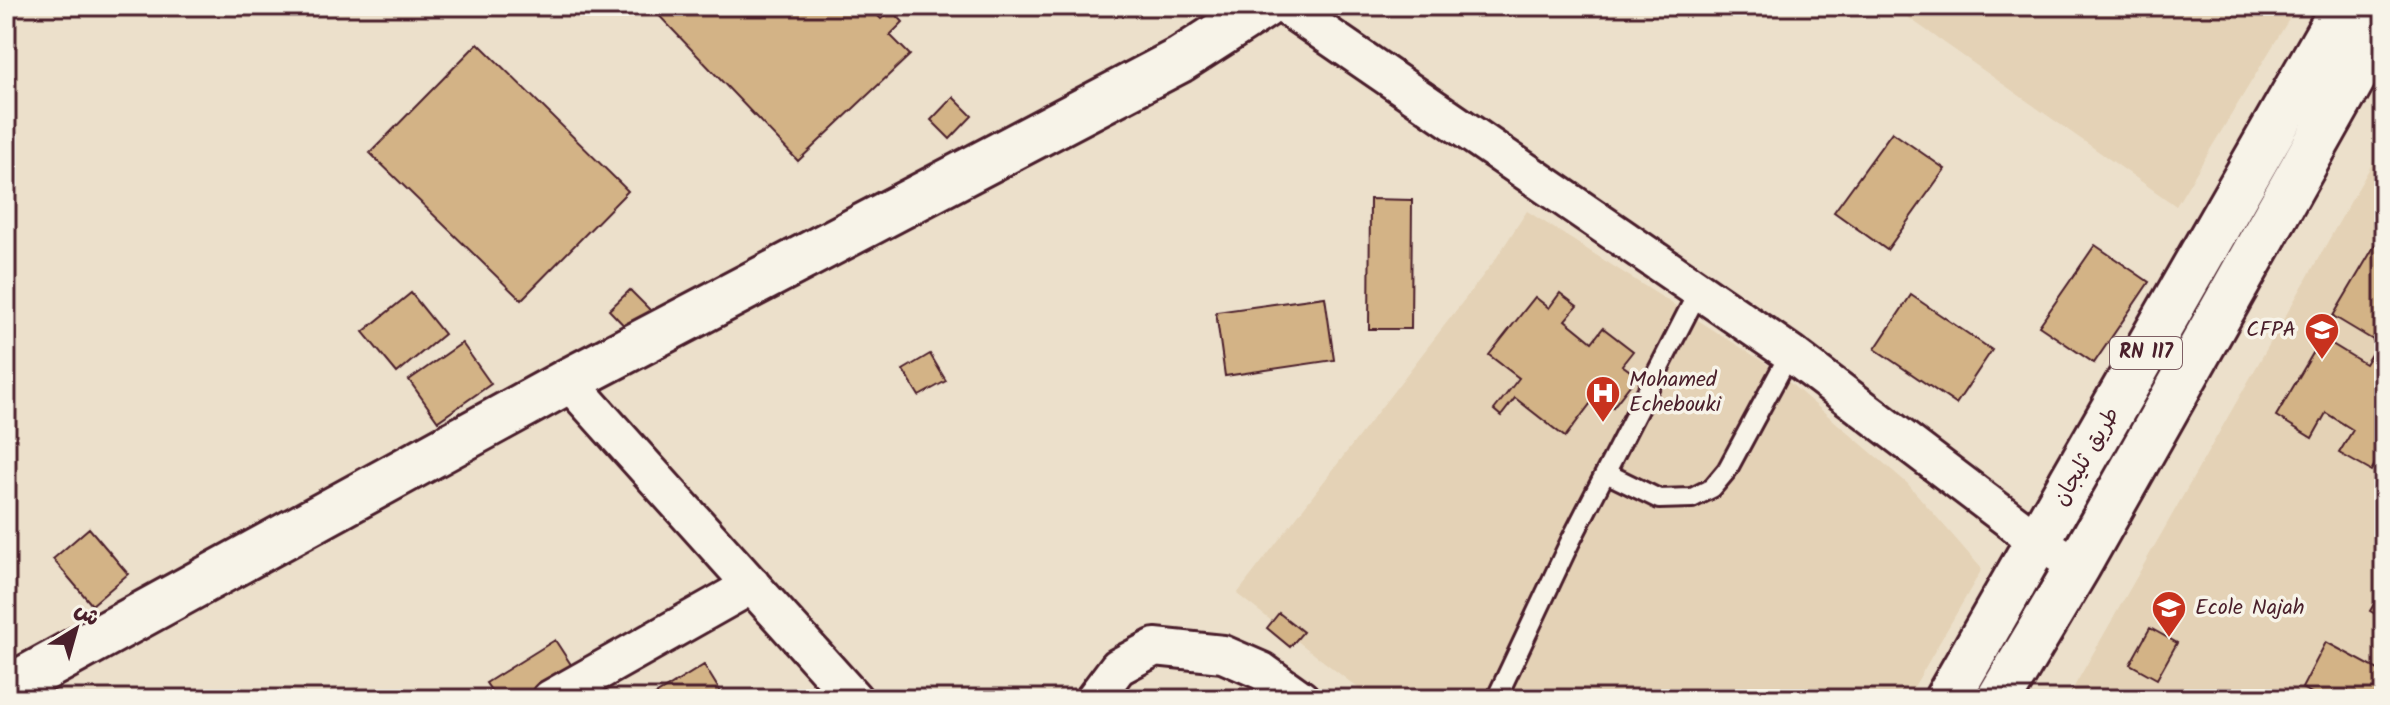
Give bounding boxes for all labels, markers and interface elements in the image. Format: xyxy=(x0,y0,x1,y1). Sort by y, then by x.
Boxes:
school or university icon: CFPA xyxy=(2303,311,2341,361)
place label: CFPA xyxy=(2246,313,2296,348)
road number: RN 117 xyxy=(2110,337,2182,369)
place label: Mohamed Echebouki xyxy=(1629,363,1722,423)
hospital icon: Mohamed Echebouki xyxy=(1584,374,1622,424)
street label: طريق ثليجان xyxy=(2044,401,2130,513)
north arrow xyxy=(36,589,116,669)
school or university icon: Ecole Najah xyxy=(2150,589,2188,639)
place label: Ecole Najah xyxy=(2195,591,2305,626)
text: ش xyxy=(66,594,107,636)

